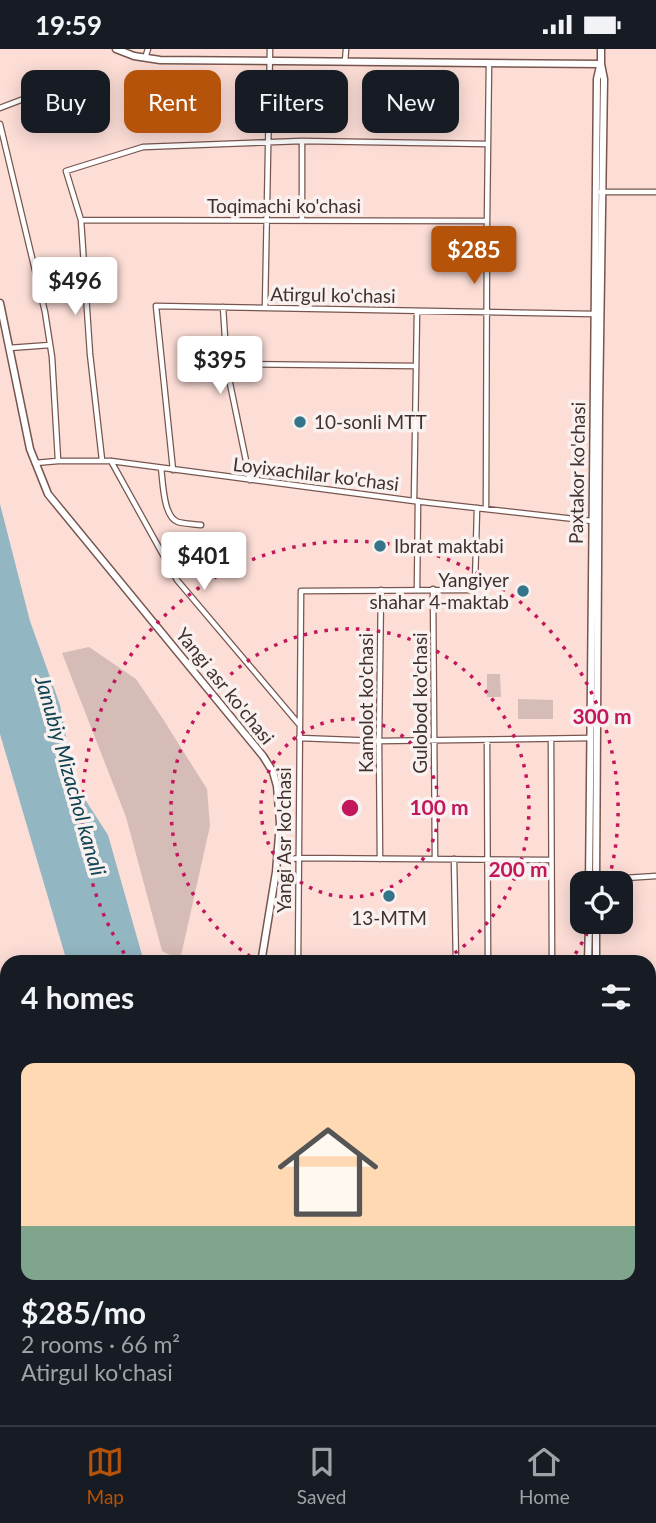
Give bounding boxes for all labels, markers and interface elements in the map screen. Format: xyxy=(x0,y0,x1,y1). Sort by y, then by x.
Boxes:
text: 19:59 xyxy=(35,9,102,41)
chip: Buy xyxy=(21,70,110,133)
chip: Rent xyxy=(124,70,221,133)
chip: Filters xyxy=(235,70,348,133)
chip: New xyxy=(362,70,459,133)
street label: Toqimachi ko'chasi xyxy=(207,194,361,217)
pin: $285 xyxy=(433,226,515,286)
text: $285 xyxy=(447,235,501,263)
pin: $496 xyxy=(34,257,116,317)
text: $496 xyxy=(48,266,102,294)
street label: Atirgul ko'chasi xyxy=(270,282,396,307)
pin: $395 xyxy=(179,337,261,396)
text: $395 xyxy=(193,345,247,373)
street label: Paxtakor ko'chasi xyxy=(564,402,589,544)
place label: 10-sonli MTT xyxy=(314,410,427,433)
marker: 10-sonli MTT xyxy=(292,414,308,430)
street label: Loyixachilar ko'chasi xyxy=(232,452,400,495)
pin: $401 xyxy=(163,533,245,592)
place label: Ibrat maktabi xyxy=(394,534,504,557)
marker: Ibrat maktabi xyxy=(372,538,388,554)
text: $401 xyxy=(177,541,231,569)
place label: Yangiyer shahar 4-maktab xyxy=(370,568,509,613)
marker: Yangiyer shahar 4-maktab xyxy=(515,583,531,599)
street label: Yangi asr ko'chasi xyxy=(171,623,279,749)
street label: Gulobod ko'chasi xyxy=(408,632,431,774)
street label: Kamolot ko'chasi xyxy=(354,633,377,773)
water label: Janubiy Mizachol kanali xyxy=(31,672,112,878)
text: 300 m xyxy=(572,703,632,728)
street label: Yangi Asr ko'chasi xyxy=(272,767,295,913)
text: 100 m xyxy=(409,794,469,819)
centre of rings xyxy=(338,796,362,820)
text: 200 m xyxy=(488,856,548,881)
map controls xyxy=(570,871,633,934)
button: locate xyxy=(570,871,633,934)
marker: 13-MTM xyxy=(381,888,397,904)
place label: 13-MTM xyxy=(351,906,427,929)
icon: filters xyxy=(597,978,635,1016)
text: 4 homes xyxy=(21,979,134,1015)
icon: home xyxy=(265,1109,391,1235)
text: $285/mo xyxy=(21,1294,146,1330)
text: 2 rooms · 66 m² xyxy=(21,1330,180,1358)
text: Atirgul ko'chasi xyxy=(21,1358,173,1386)
tab: Map xyxy=(86,1443,124,1508)
tab: Saved xyxy=(297,1443,346,1508)
tab: Home xyxy=(519,1443,570,1508)

